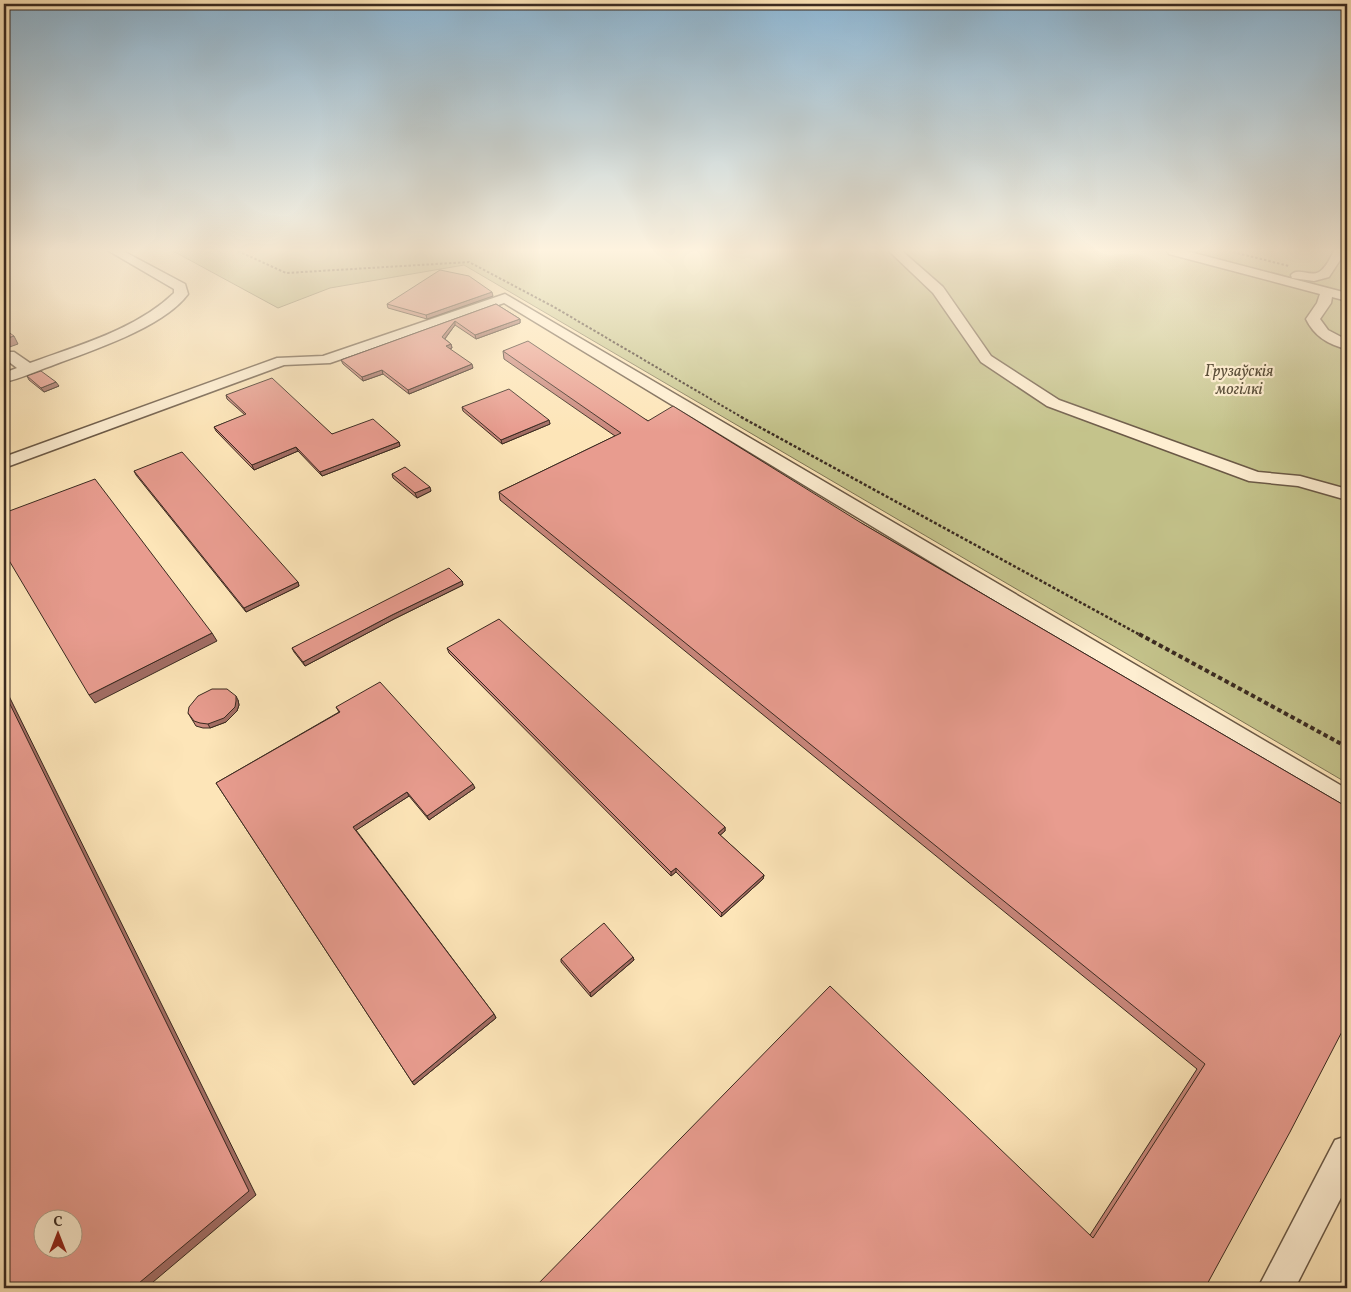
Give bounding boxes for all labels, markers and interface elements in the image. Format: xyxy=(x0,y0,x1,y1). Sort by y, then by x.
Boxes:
park label: Грузаўскія могілкі xyxy=(1205,361,1273,401)
north arrow xyxy=(32,1210,82,1260)
text: С xyxy=(53,1213,63,1232)

